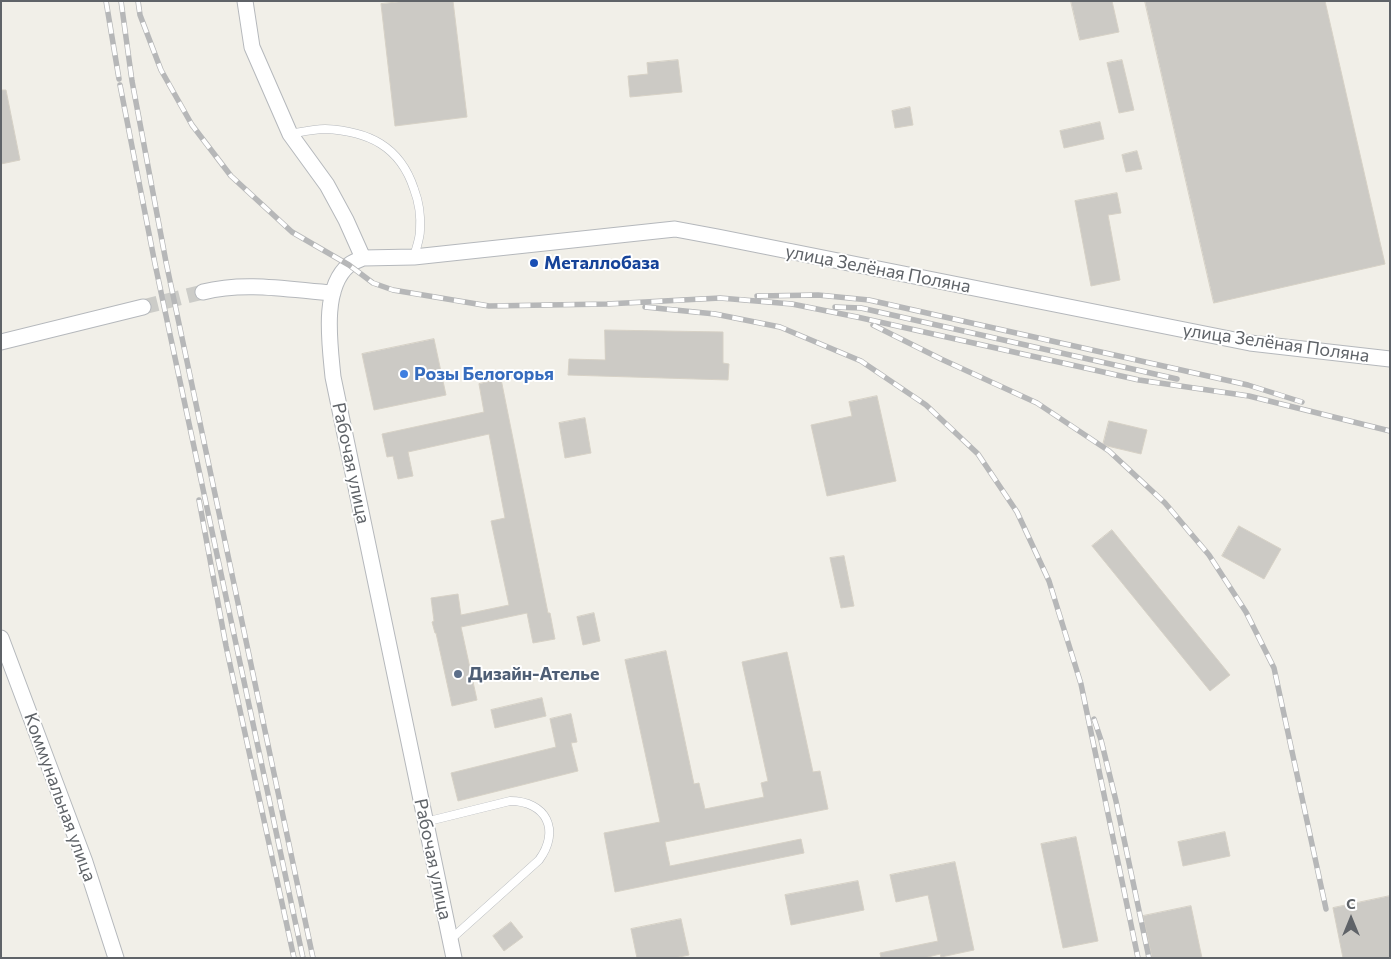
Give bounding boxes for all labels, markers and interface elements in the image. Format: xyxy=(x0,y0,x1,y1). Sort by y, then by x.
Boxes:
street label: улица Зелёная Поляна xyxy=(783,240,973,298)
place label: Металлобаза xyxy=(544,252,659,274)
marker: Металлобаза xyxy=(528,257,540,269)
street label: улица Зелёная Поляна xyxy=(1181,319,1371,367)
place label: Розы Белогорья xyxy=(414,363,554,385)
marker: Розы Белогорья xyxy=(398,368,410,380)
street label: Рабочая улица xyxy=(328,400,374,526)
place label: Дизайн-Ателье xyxy=(468,663,599,685)
marker: Дизайн-Ателье xyxy=(452,668,464,680)
street label: Коммунальная улица xyxy=(19,710,101,884)
street label: Рабочая улица xyxy=(410,796,456,922)
north arrow xyxy=(1326,894,1376,944)
text: С xyxy=(1346,895,1356,912)

